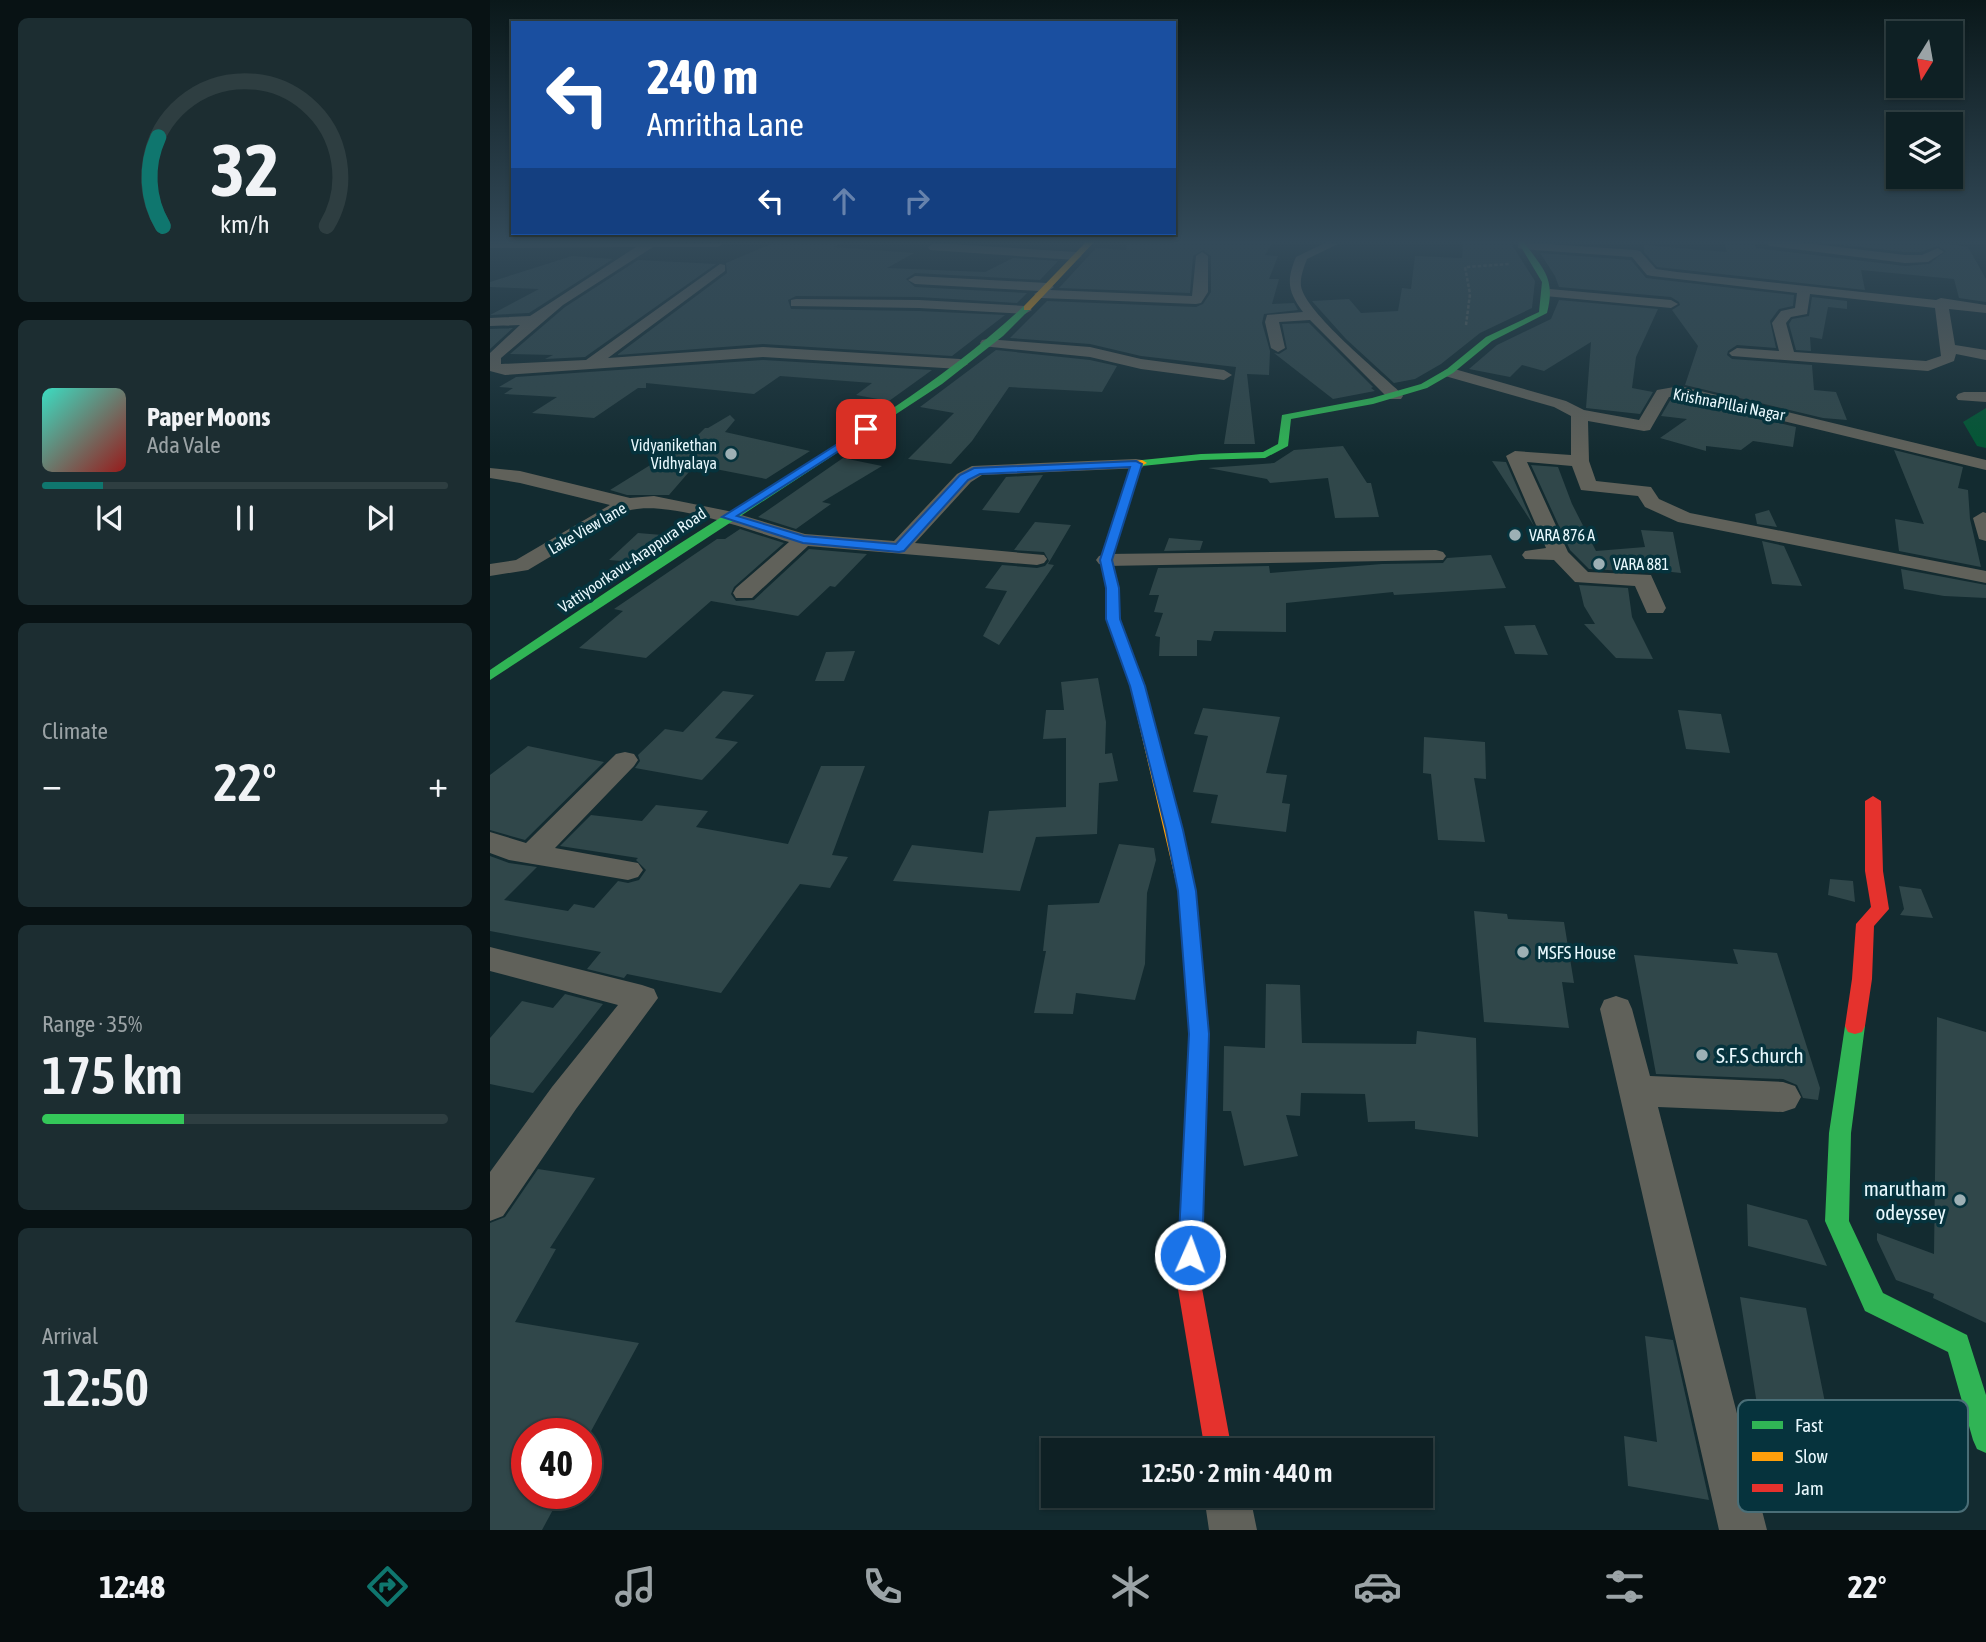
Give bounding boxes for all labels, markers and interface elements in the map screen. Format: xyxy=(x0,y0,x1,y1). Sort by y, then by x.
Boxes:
north arrow xyxy=(1886,21,1964,98)
map controls xyxy=(1886,21,1963,189)
text: 240 m xyxy=(647,48,758,104)
icon: left xyxy=(532,49,623,140)
text: Amritha Lane xyxy=(647,106,804,143)
button: layers xyxy=(1886,112,1963,189)
text: 32 xyxy=(211,129,279,212)
icon: left xyxy=(752,182,790,220)
icon: ahead xyxy=(825,182,863,220)
icon: right xyxy=(898,182,936,220)
text: km/h xyxy=(220,210,270,238)
street label: KrishnaPillai Nagar xyxy=(1671,384,1787,425)
pin xyxy=(836,399,896,459)
text: Paper Moons xyxy=(147,402,270,432)
icon: arrive xyxy=(847,410,885,448)
text: Ada Vale xyxy=(147,432,221,458)
place label: Vidyanikethan Vidhyalaya xyxy=(631,436,717,473)
marker: Vidyanikethan Vidhyalaya xyxy=(723,446,739,462)
street label: Lake View lane xyxy=(545,498,629,558)
icon: previous xyxy=(91,499,129,537)
icon: pause xyxy=(226,499,264,537)
icon: next xyxy=(361,499,399,537)
street label: Vattiyoorkavu-Arappura Road xyxy=(555,504,710,617)
place label: VARA 876 A xyxy=(1529,526,1595,544)
marker: VARA 876 A xyxy=(1507,527,1523,543)
place label: VARA 881 xyxy=(1613,555,1669,573)
marker: VARA 881 xyxy=(1591,556,1607,572)
text: Climate xyxy=(42,718,108,744)
text: 22° xyxy=(213,752,277,812)
text: − xyxy=(42,762,62,805)
text: + xyxy=(428,762,448,805)
place label: MSFS House xyxy=(1537,942,1616,963)
marker: MSFS House xyxy=(1515,944,1531,960)
text: Range · 35% xyxy=(42,1011,142,1037)
place label: S.F.S church xyxy=(1716,1043,1804,1067)
text: 175 km xyxy=(42,1045,183,1105)
marker: S.F.S church xyxy=(1694,1047,1710,1063)
place label: marutham odeyssey xyxy=(1864,1176,1946,1224)
marker: marutham odeyssey xyxy=(1952,1192,1968,1208)
position arrow xyxy=(1153,1218,1227,1292)
text: Arrival xyxy=(42,1323,98,1349)
text: 12:50 xyxy=(42,1357,149,1417)
legend xyxy=(1738,1400,1968,1512)
text: Fast xyxy=(1795,1414,1823,1436)
speed limit sign: 40 xyxy=(511,1418,602,1509)
text: Slow xyxy=(1795,1445,1829,1467)
text: 12:50 · 2 min · 440 m xyxy=(1142,1458,1332,1488)
text: Jam xyxy=(1795,1477,1824,1499)
icon: directions xyxy=(363,1562,412,1611)
icon: music xyxy=(611,1562,660,1611)
icon: phone xyxy=(858,1562,907,1611)
icon: climate xyxy=(1106,1562,1155,1611)
icon: car xyxy=(1353,1562,1402,1611)
icon: filters xyxy=(1600,1562,1649,1611)
text: 12:48 xyxy=(99,1568,165,1605)
text: 22° xyxy=(1848,1568,1887,1605)

